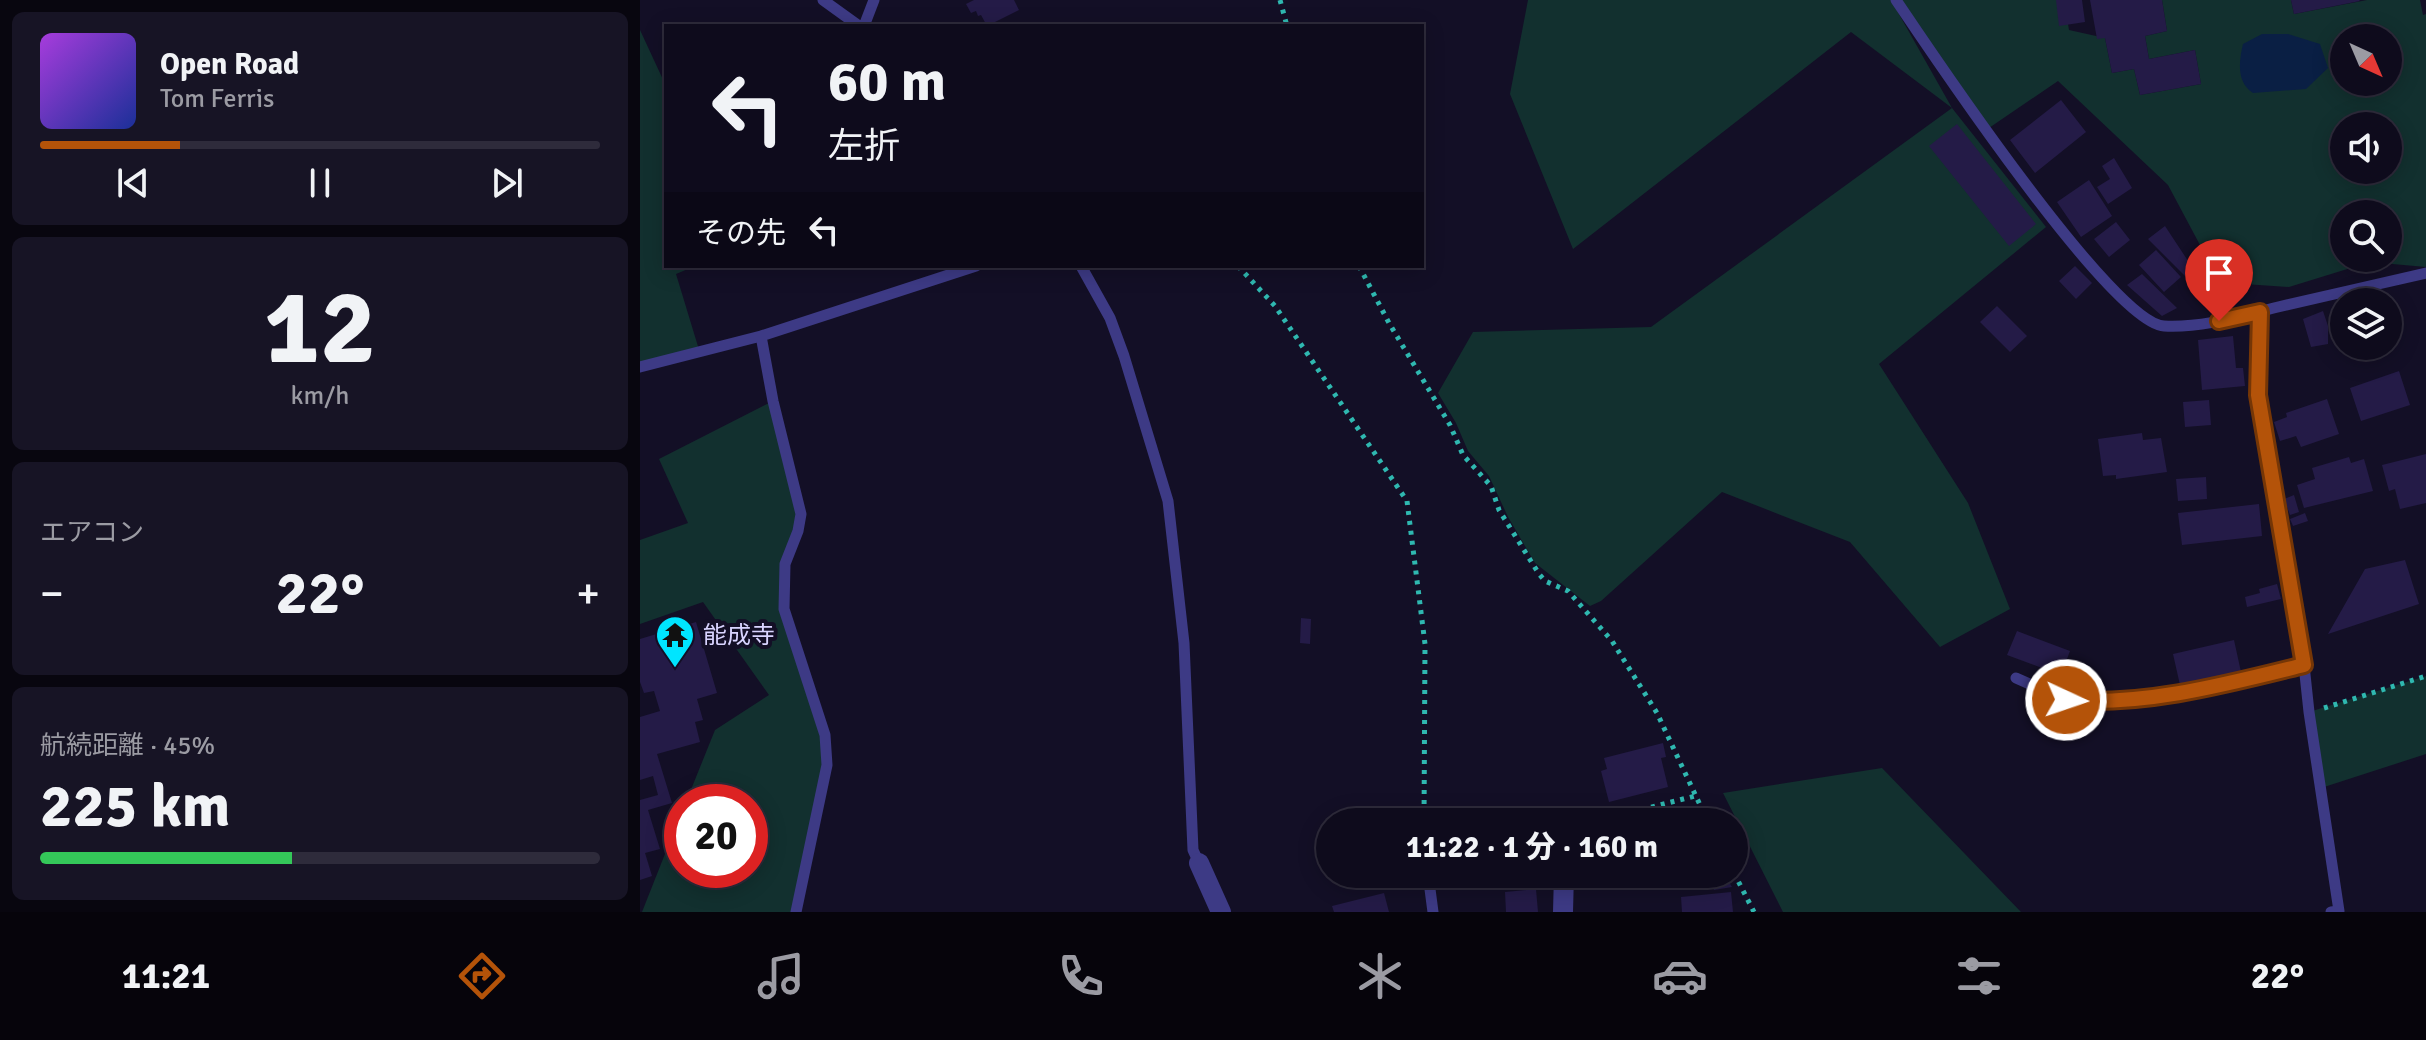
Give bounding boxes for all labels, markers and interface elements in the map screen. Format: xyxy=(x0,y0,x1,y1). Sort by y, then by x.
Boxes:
north arrow xyxy=(2330,24,2402,96)
map controls xyxy=(2330,24,2402,360)
text: Open Road xyxy=(160,46,299,83)
text: 60 m xyxy=(828,47,946,116)
icon: left xyxy=(696,56,800,160)
text: Tom Ferris xyxy=(160,83,274,115)
button: sound xyxy=(2330,112,2402,184)
text: 左折 xyxy=(828,124,900,169)
icon: previous xyxy=(111,161,155,205)
icon: pause xyxy=(298,161,342,205)
icon: next xyxy=(485,161,529,205)
button: search xyxy=(2330,200,2402,272)
icon: left xyxy=(802,208,846,252)
text: その先 xyxy=(696,215,786,252)
pin xyxy=(2185,239,2253,321)
icon: arrive xyxy=(2197,251,2241,295)
text: 12 xyxy=(264,264,376,392)
button: layers xyxy=(2330,288,2402,360)
text: km/h xyxy=(291,380,349,412)
text: エアコン xyxy=(40,517,144,549)
text: 22° xyxy=(276,557,364,631)
text: − xyxy=(40,567,64,621)
text: + xyxy=(576,567,600,621)
temple icon: 能成寺 xyxy=(654,614,696,669)
place label: 能成寺 xyxy=(703,620,775,650)
position arrow xyxy=(2024,658,2108,742)
text: 航続距離 · 45% xyxy=(40,730,215,762)
text: 225 km xyxy=(40,770,230,844)
speed limit sign: 20 xyxy=(664,784,768,888)
text: 11:22 · 1 分 · 160 m xyxy=(1406,829,1658,866)
icon: directions xyxy=(454,948,510,1004)
icon: music xyxy=(753,948,809,1004)
icon: phone xyxy=(1053,948,1109,1004)
icon: climate xyxy=(1352,948,1408,1004)
icon: car xyxy=(1652,948,1708,1004)
icon: filters xyxy=(1951,948,2007,1004)
text: 11:21 xyxy=(122,954,210,999)
text: 22° xyxy=(2251,954,2304,999)

